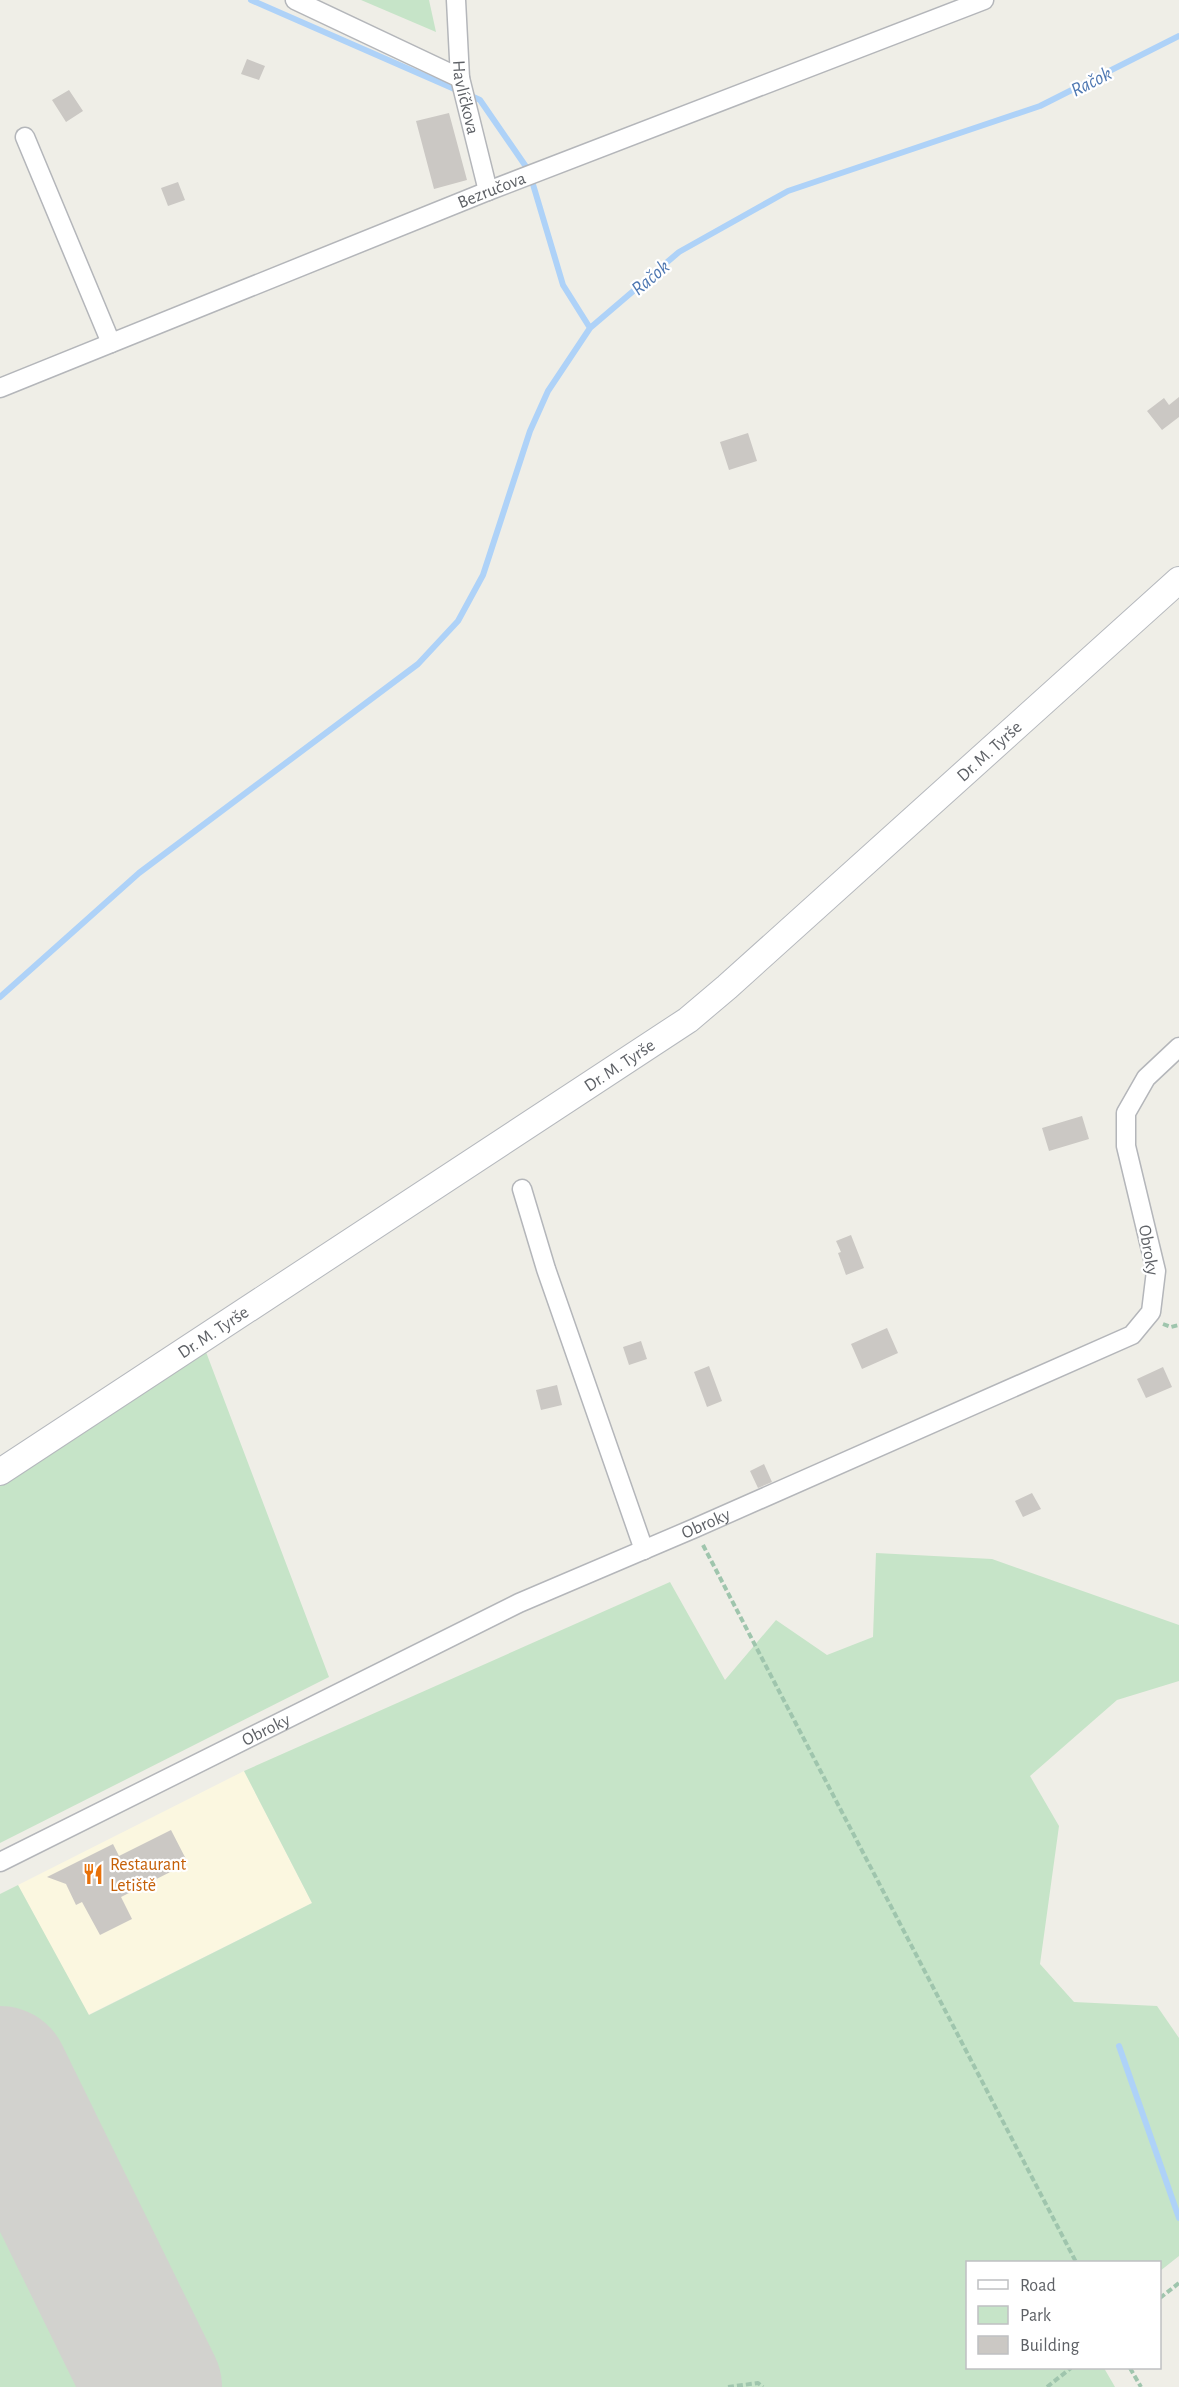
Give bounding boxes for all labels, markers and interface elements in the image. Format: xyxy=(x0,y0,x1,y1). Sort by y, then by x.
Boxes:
street label: Havlíčkova xyxy=(449,60,482,136)
water label: Račok xyxy=(1068,63,1115,101)
street label: Bezručova xyxy=(455,169,528,212)
water label: Račok xyxy=(628,256,673,299)
street label: Dr. M. Tyrše xyxy=(954,718,1026,785)
street label: Dr. M. Tyrše xyxy=(581,1036,658,1096)
street label: Obroky xyxy=(1135,1223,1161,1277)
street label: Dr. M. Tyrše xyxy=(175,1303,252,1362)
street label: Obroky xyxy=(679,1506,733,1543)
street label: Obroky xyxy=(239,1711,293,1750)
place label: Restaurant Letiště xyxy=(110,1856,186,1895)
restaurant icon: Restaurant Letiště xyxy=(81,1862,105,1886)
legend xyxy=(966,2261,1161,2369)
text: Road xyxy=(1020,2277,1056,2295)
text: Park xyxy=(1020,2307,1052,2325)
text: Building xyxy=(1020,2337,1080,2355)

